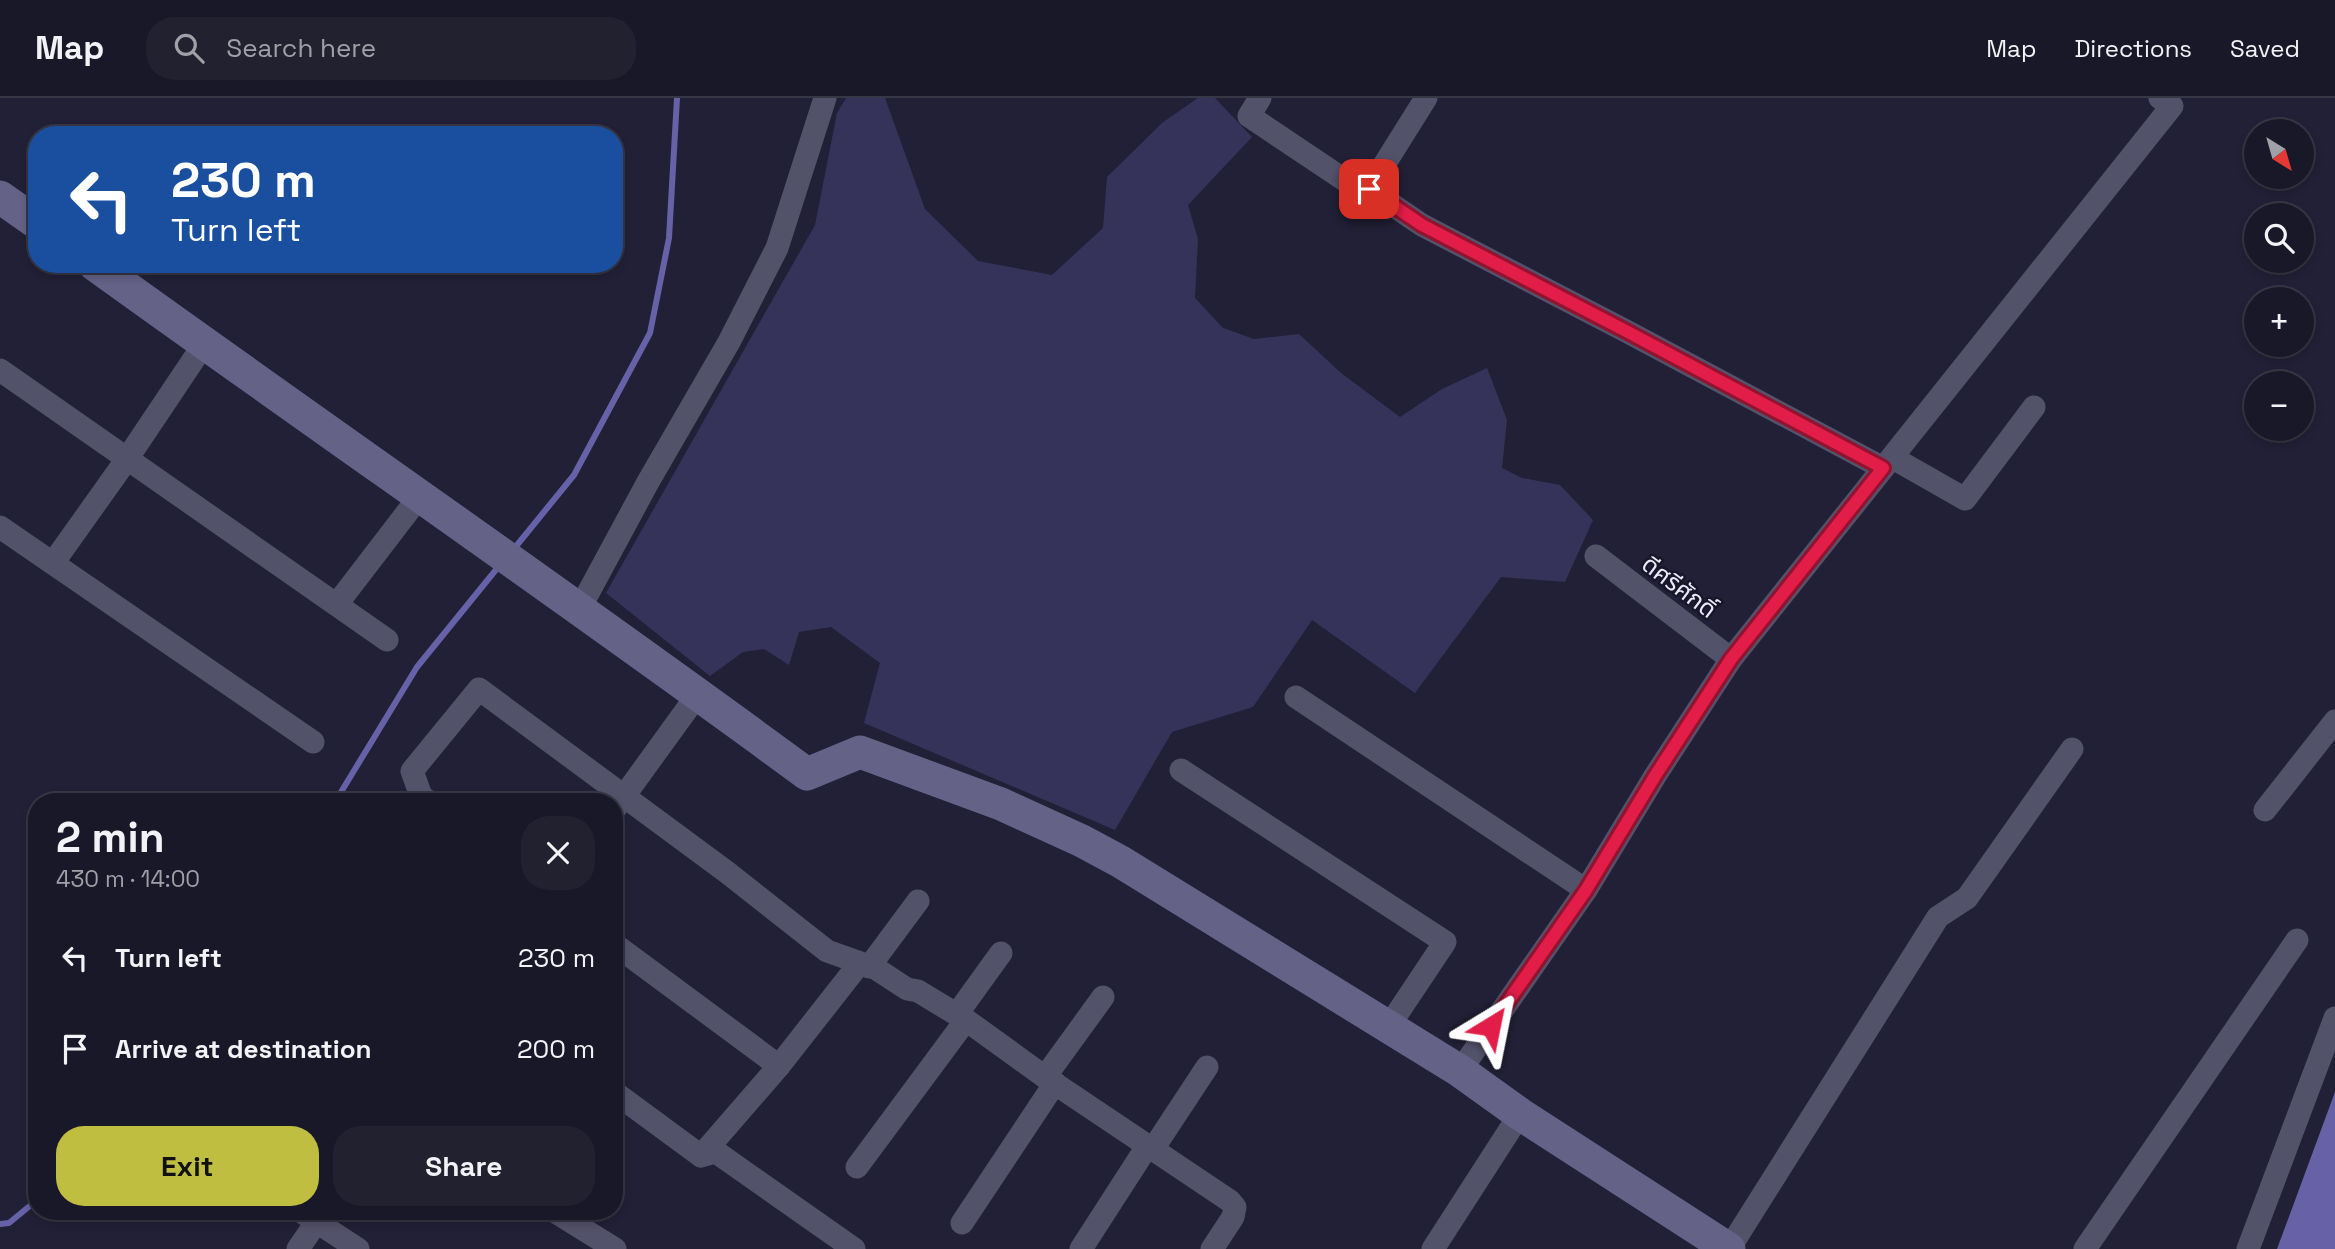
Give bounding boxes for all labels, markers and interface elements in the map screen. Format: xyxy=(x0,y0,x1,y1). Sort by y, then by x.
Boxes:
search box xyxy=(146,17,636,80)
text: Map xyxy=(35,27,104,69)
icon: search xyxy=(170,29,208,67)
text: Search here xyxy=(226,31,376,65)
text: Map xyxy=(1986,33,2036,64)
text: Directions xyxy=(2074,33,2192,64)
text: Saved xyxy=(2230,33,2300,64)
north arrow xyxy=(2244,119,2314,189)
map controls xyxy=(2244,119,2314,441)
text: 230 m xyxy=(171,149,316,211)
icon: left xyxy=(56,154,147,245)
pin xyxy=(1339,159,1399,219)
icon: arrive xyxy=(1350,170,1388,208)
button: search xyxy=(2244,203,2314,273)
text: Turn left xyxy=(171,210,301,250)
button: + xyxy=(2244,287,2314,357)
button: − xyxy=(2244,371,2314,441)
street label: ดีศรีศักดิ์ xyxy=(1636,548,1723,625)
text: 2 min xyxy=(56,811,165,864)
button: close xyxy=(521,816,595,890)
text: 430 m · 14:00 xyxy=(56,864,200,894)
icon: left xyxy=(56,939,94,977)
text: Turn left xyxy=(115,941,222,975)
text: 230 m xyxy=(518,941,595,975)
position arrow xyxy=(1454,989,1528,1063)
icon: arrive xyxy=(56,1030,94,1068)
text: Arrive at destination xyxy=(115,1032,372,1066)
text: 200 m xyxy=(517,1032,595,1066)
button: Exit xyxy=(56,1126,319,1206)
button: Share xyxy=(333,1126,595,1206)

